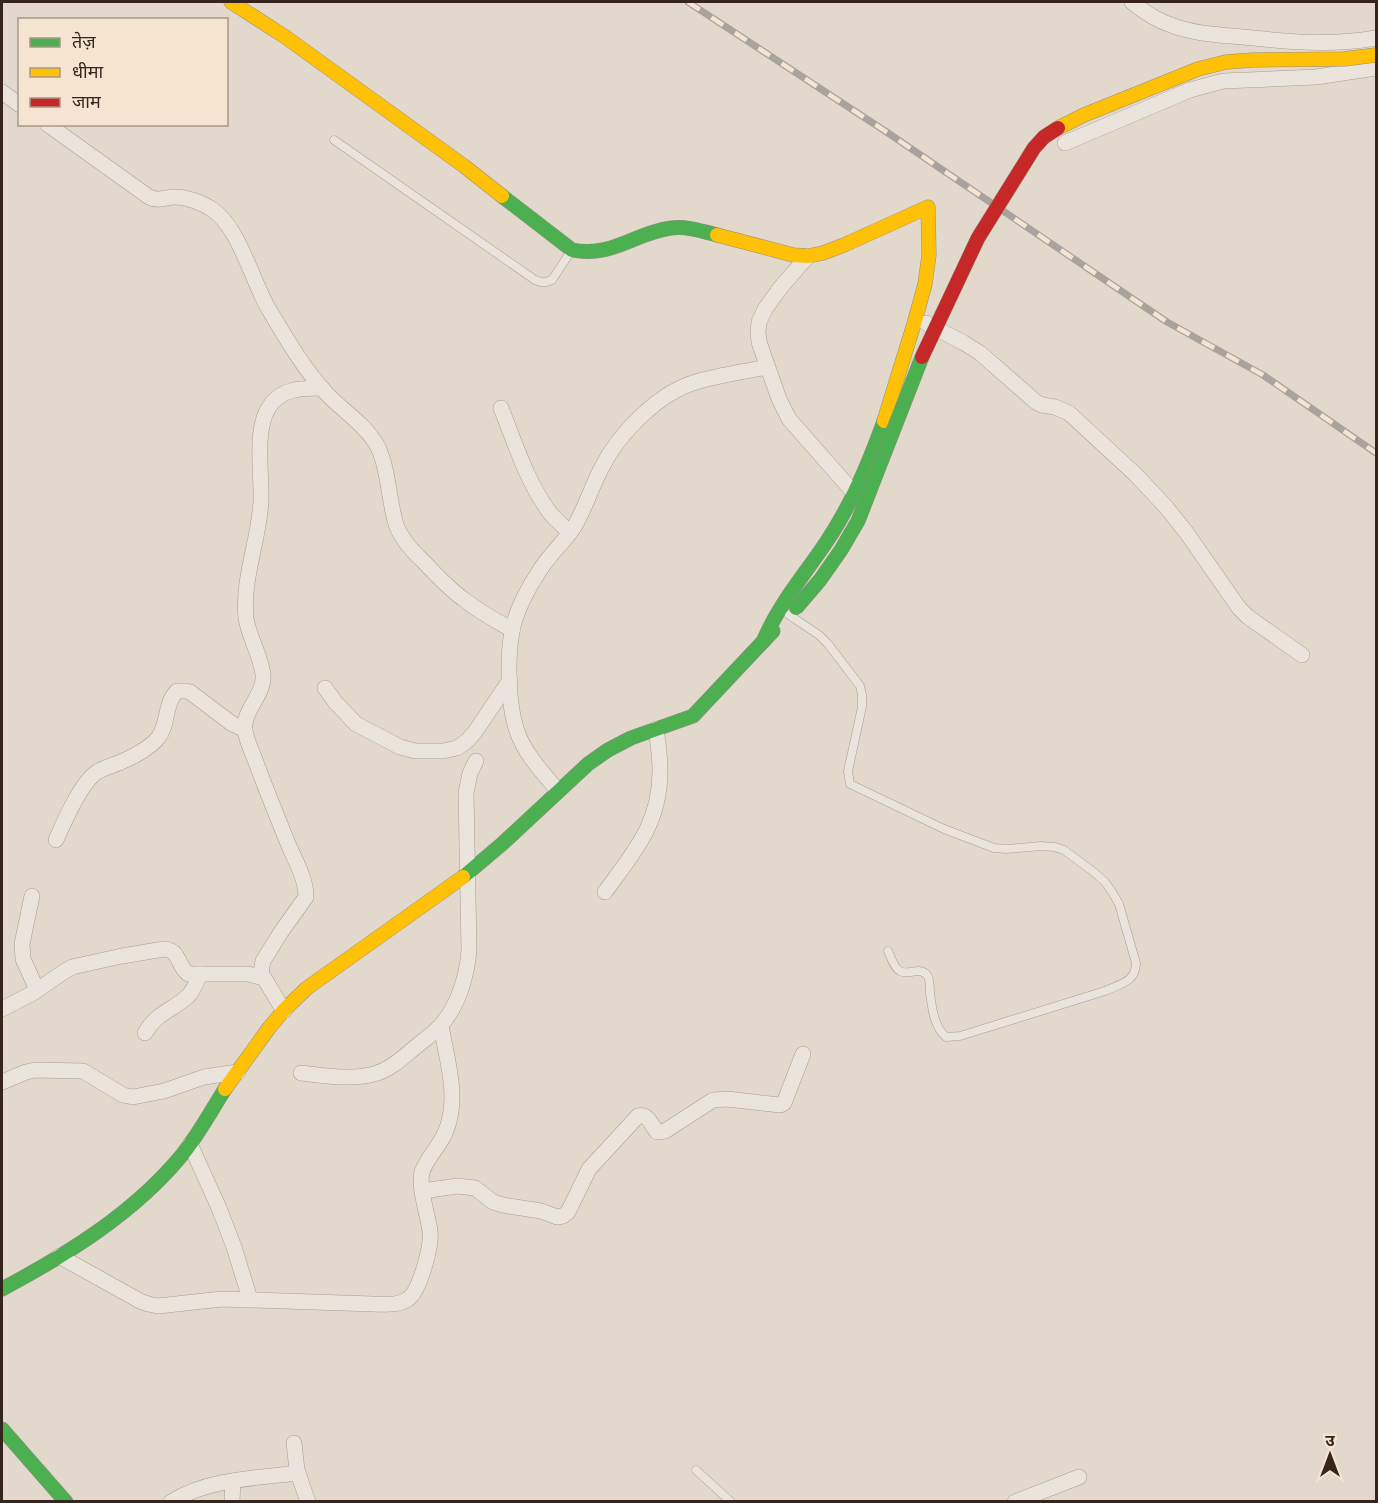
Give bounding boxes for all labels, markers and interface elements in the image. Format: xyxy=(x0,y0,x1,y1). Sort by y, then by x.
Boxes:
legend xyxy=(18,18,228,126)
text: तेज़ xyxy=(72,29,96,56)
text: धीमा xyxy=(72,59,103,86)
text: जाम xyxy=(72,89,102,116)
north arrow xyxy=(1300,1425,1360,1485)
text: उ xyxy=(1325,1429,1335,1453)

